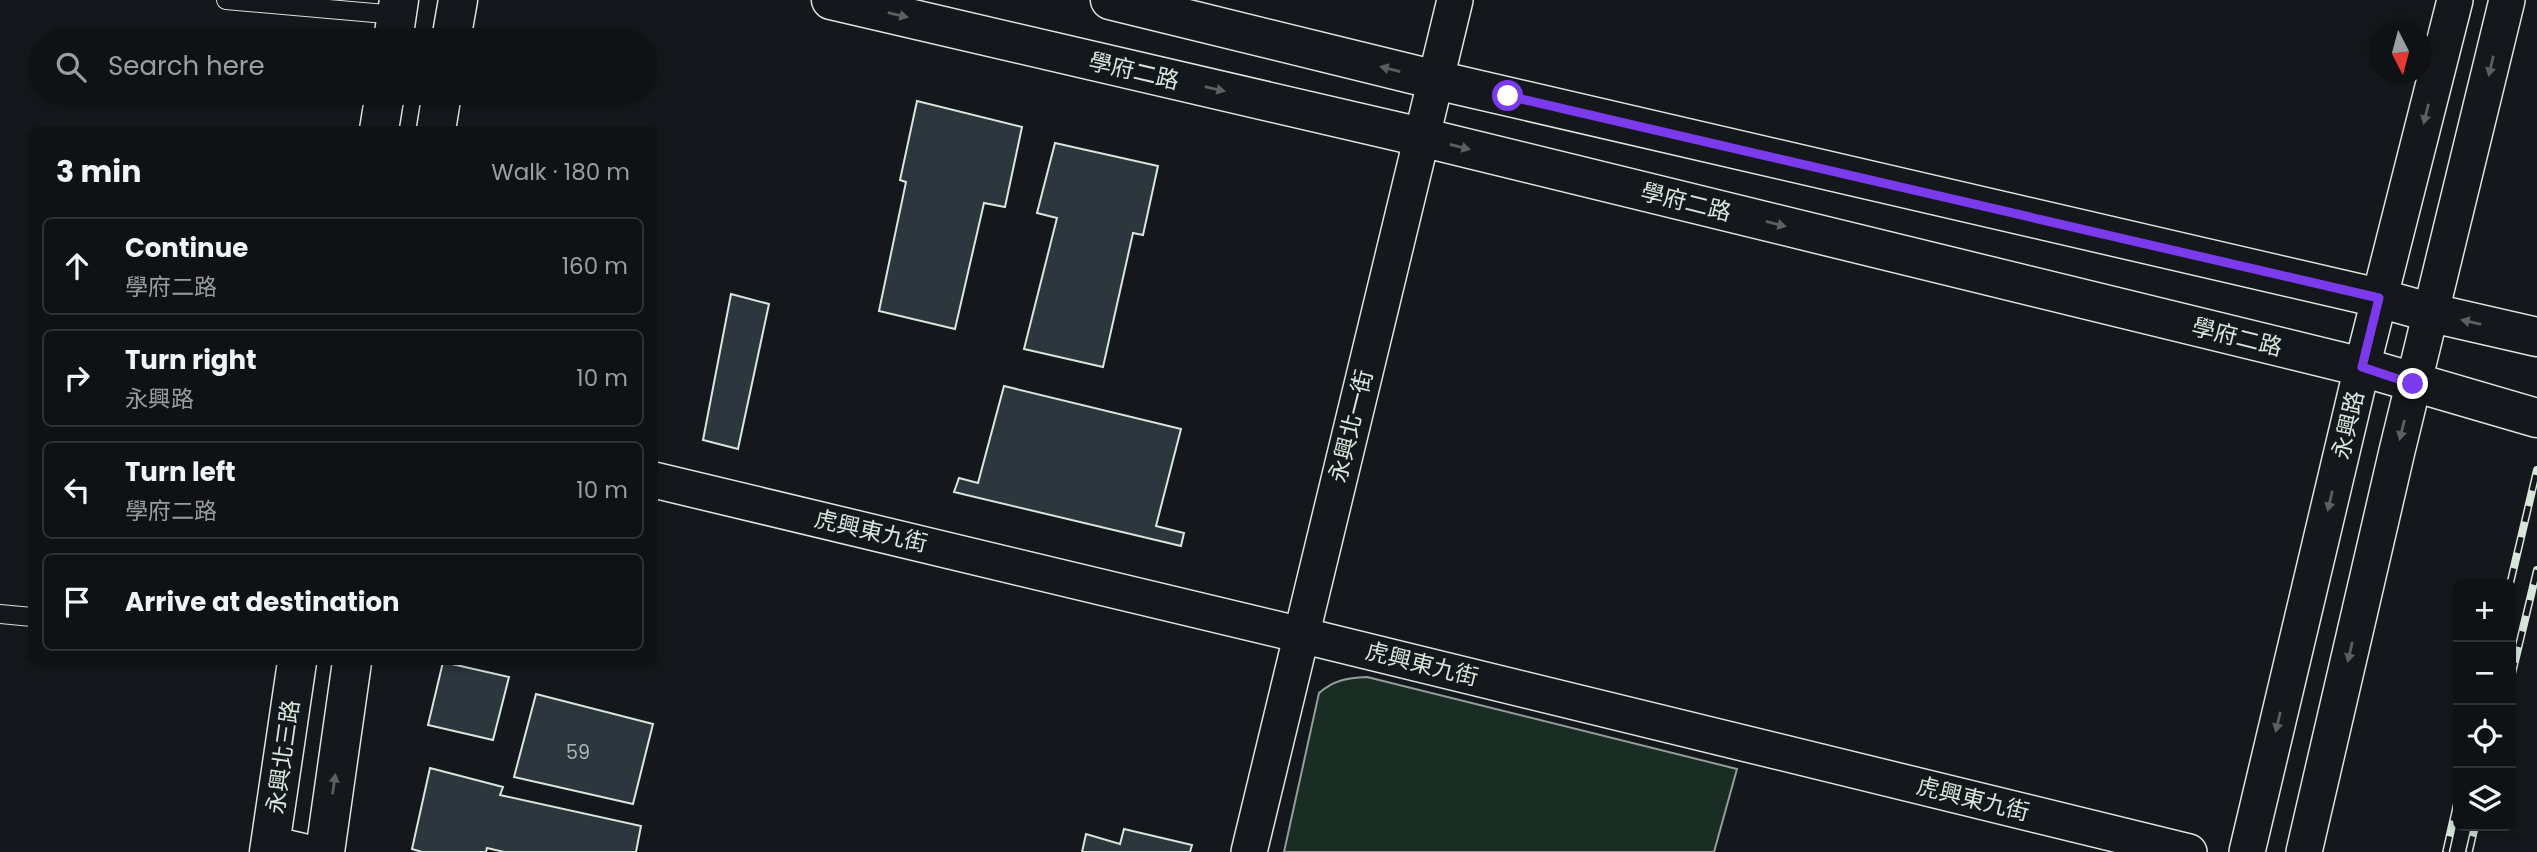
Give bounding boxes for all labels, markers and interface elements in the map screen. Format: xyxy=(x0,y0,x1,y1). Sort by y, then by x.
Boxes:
one-way arrow xyxy=(887,10,909,21)
north arrow xyxy=(2369,21,2432,84)
search box xyxy=(28,28,658,105)
street label: 學府二路 xyxy=(1086,45,1182,97)
icon: search xyxy=(52,48,90,86)
text: Search here xyxy=(108,48,265,84)
one-way arrow xyxy=(2485,55,2496,77)
one-way arrow xyxy=(1379,63,1401,74)
route start xyxy=(1492,80,1523,111)
one-way arrow xyxy=(1204,84,1226,95)
one-way arrow xyxy=(2420,103,2431,125)
one-way arrow xyxy=(1449,142,1471,153)
text: 3 min xyxy=(56,150,141,193)
text: Walk · 180 m xyxy=(491,156,630,188)
street label: 學府二路 xyxy=(1637,175,1735,229)
one-way arrow xyxy=(1766,219,1788,230)
text: Continue xyxy=(125,230,248,266)
icon: ahead xyxy=(58,247,96,285)
text: 160 m xyxy=(562,250,628,282)
text: 學府二路 xyxy=(125,271,217,303)
street label: 學府二路 xyxy=(2188,310,2286,364)
one-way arrow xyxy=(2459,316,2481,327)
text: Turn right xyxy=(125,342,257,378)
icon: right xyxy=(58,359,96,397)
text: 10 m xyxy=(576,362,628,394)
street label: 永興北一街 xyxy=(1322,366,1380,486)
route end xyxy=(2397,368,2428,399)
text: 永興路 xyxy=(125,383,194,415)
street label: 永興路 xyxy=(2325,388,2371,462)
one-way arrow xyxy=(2396,419,2407,441)
text: Turn left xyxy=(125,454,236,490)
icon: left xyxy=(58,471,96,509)
text: 10 m xyxy=(576,474,628,506)
one-way arrow xyxy=(2324,490,2335,512)
text: 學府二路 xyxy=(125,495,217,527)
street label: 虎興東九街 xyxy=(811,502,931,560)
map controls xyxy=(2453,579,2516,831)
button: + xyxy=(2453,579,2516,642)
icon: arrive xyxy=(58,583,96,621)
text: Arrive at destination xyxy=(125,584,400,620)
street label: 虎興東九街 xyxy=(1362,635,1482,693)
one-way arrow xyxy=(2345,641,2356,663)
button: − xyxy=(2453,642,2516,705)
street label: 永興北三路 xyxy=(259,698,307,816)
button: locate xyxy=(2453,705,2516,768)
one-way arrow xyxy=(2272,711,2283,733)
house number: 59 xyxy=(566,739,590,766)
button: layers xyxy=(2453,768,2516,831)
street label: 虎興東九街 xyxy=(1913,770,2033,828)
one-way arrow xyxy=(329,773,340,795)

